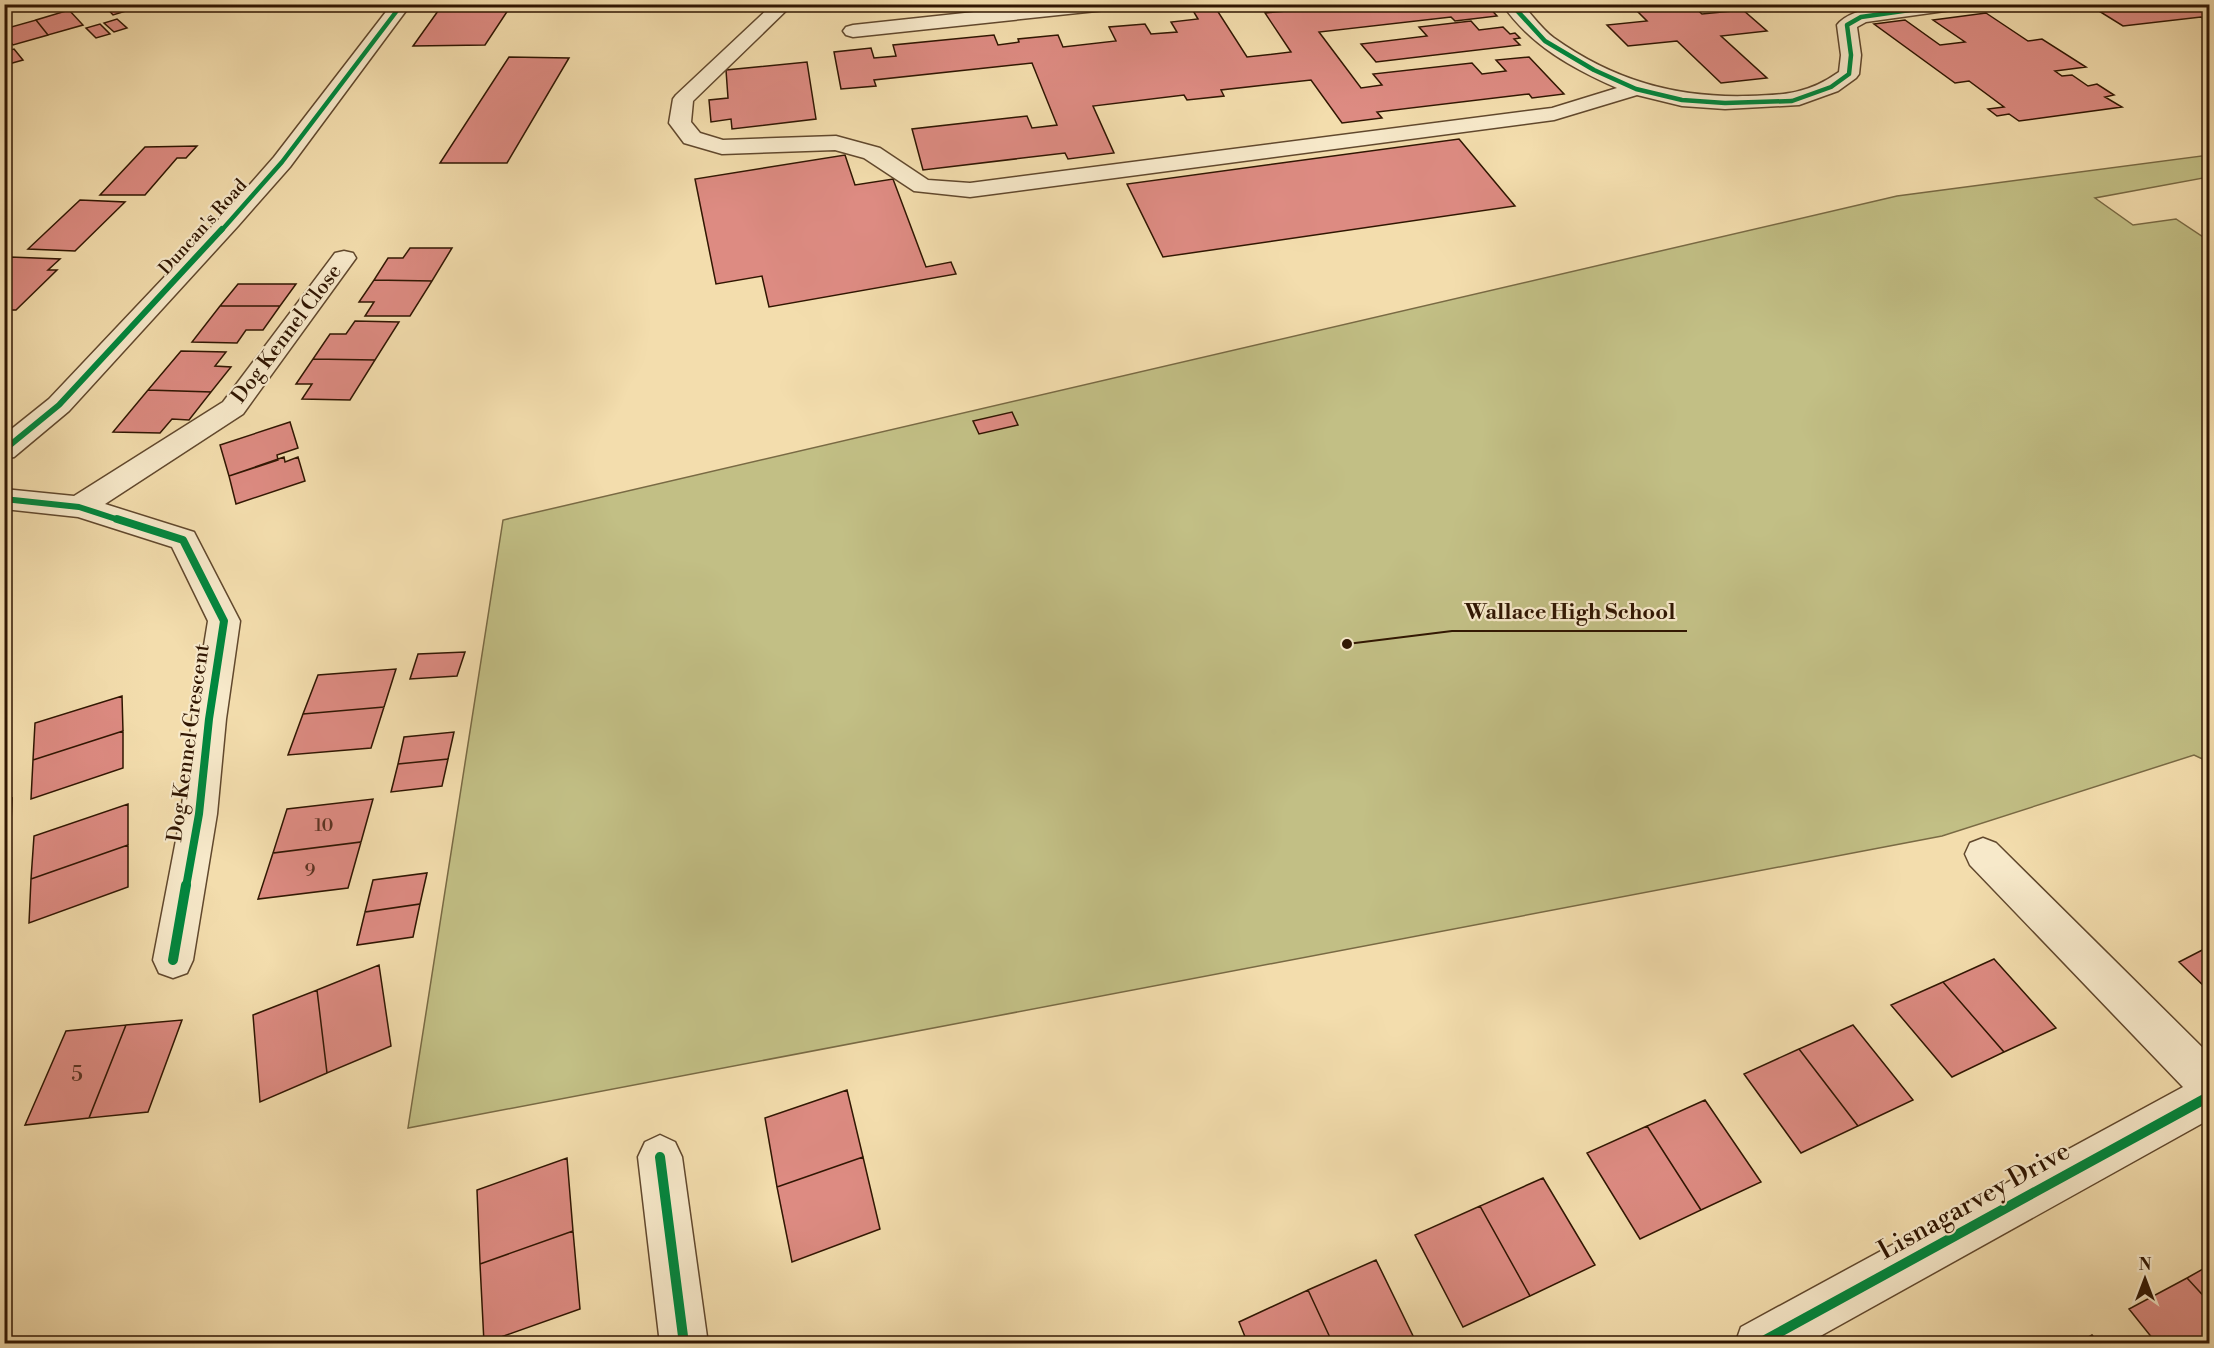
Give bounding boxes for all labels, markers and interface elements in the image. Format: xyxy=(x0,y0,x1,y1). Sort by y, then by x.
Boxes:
street label: Duncan's Road xyxy=(154,174,253,280)
street label: Dog Kennel Close xyxy=(226,259,348,409)
callout: Wallace High School xyxy=(1452,591,1687,631)
text: Wallace High School xyxy=(1463,599,1676,626)
street label: Dog Kennel Crescent xyxy=(162,642,216,844)
house number: 10 xyxy=(314,814,334,837)
house number: 9 xyxy=(305,859,316,882)
house number: 5 xyxy=(71,1062,83,1088)
street label: Lisnagarvey Drive xyxy=(1872,1135,2076,1267)
north arrow xyxy=(2115,1249,2175,1309)
text: N xyxy=(2139,1255,2152,1275)

